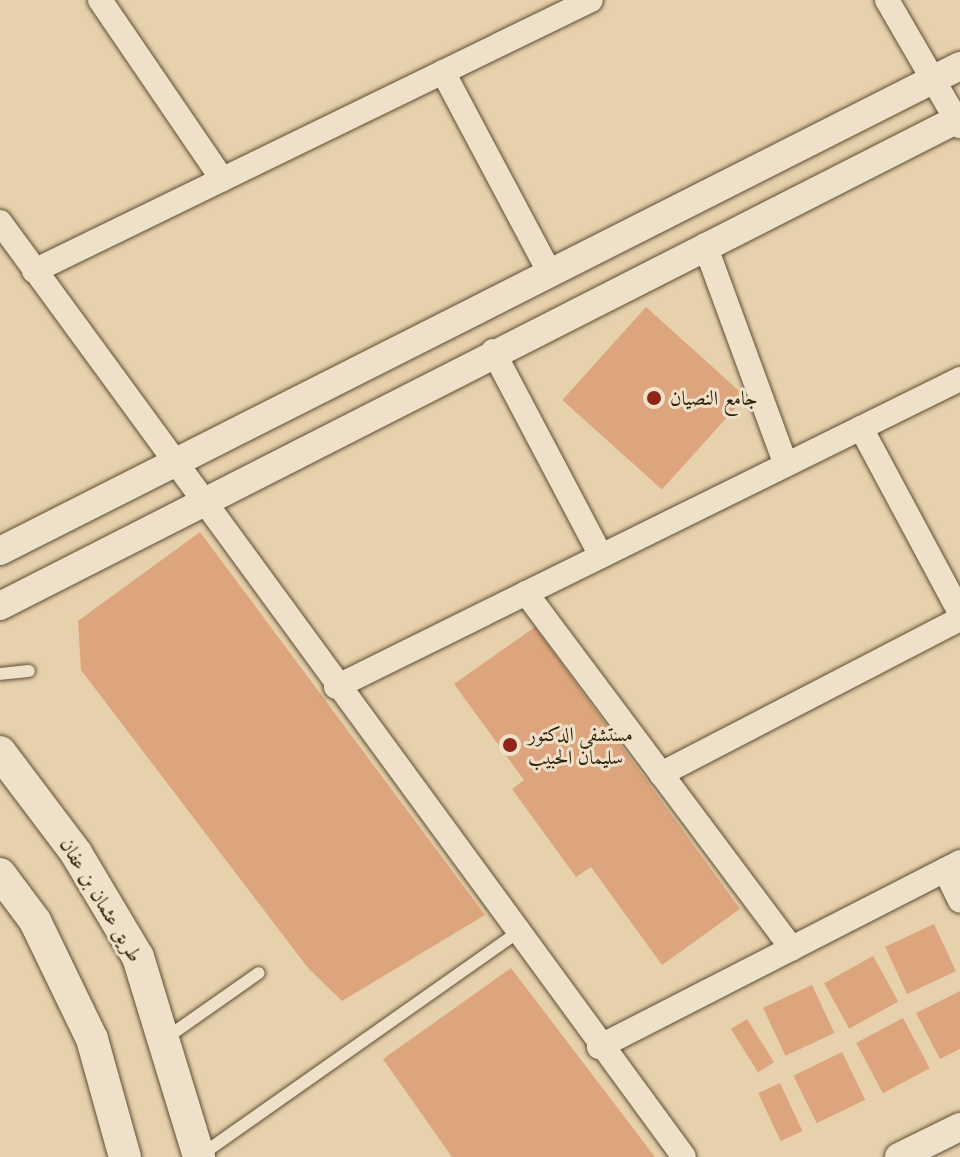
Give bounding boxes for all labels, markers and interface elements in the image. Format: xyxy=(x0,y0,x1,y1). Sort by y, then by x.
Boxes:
place label: جامع النصيان xyxy=(670,386,758,410)
marker: جامع النصيان xyxy=(645,389,663,407)
place label: مستشفى الدكتور سليمان الحبيب xyxy=(528,722,633,769)
marker: مستشفى الدكتور سليمان الحبيب xyxy=(499,734,521,756)
street label: طريق عثمان بن عفان xyxy=(55,834,147,966)

